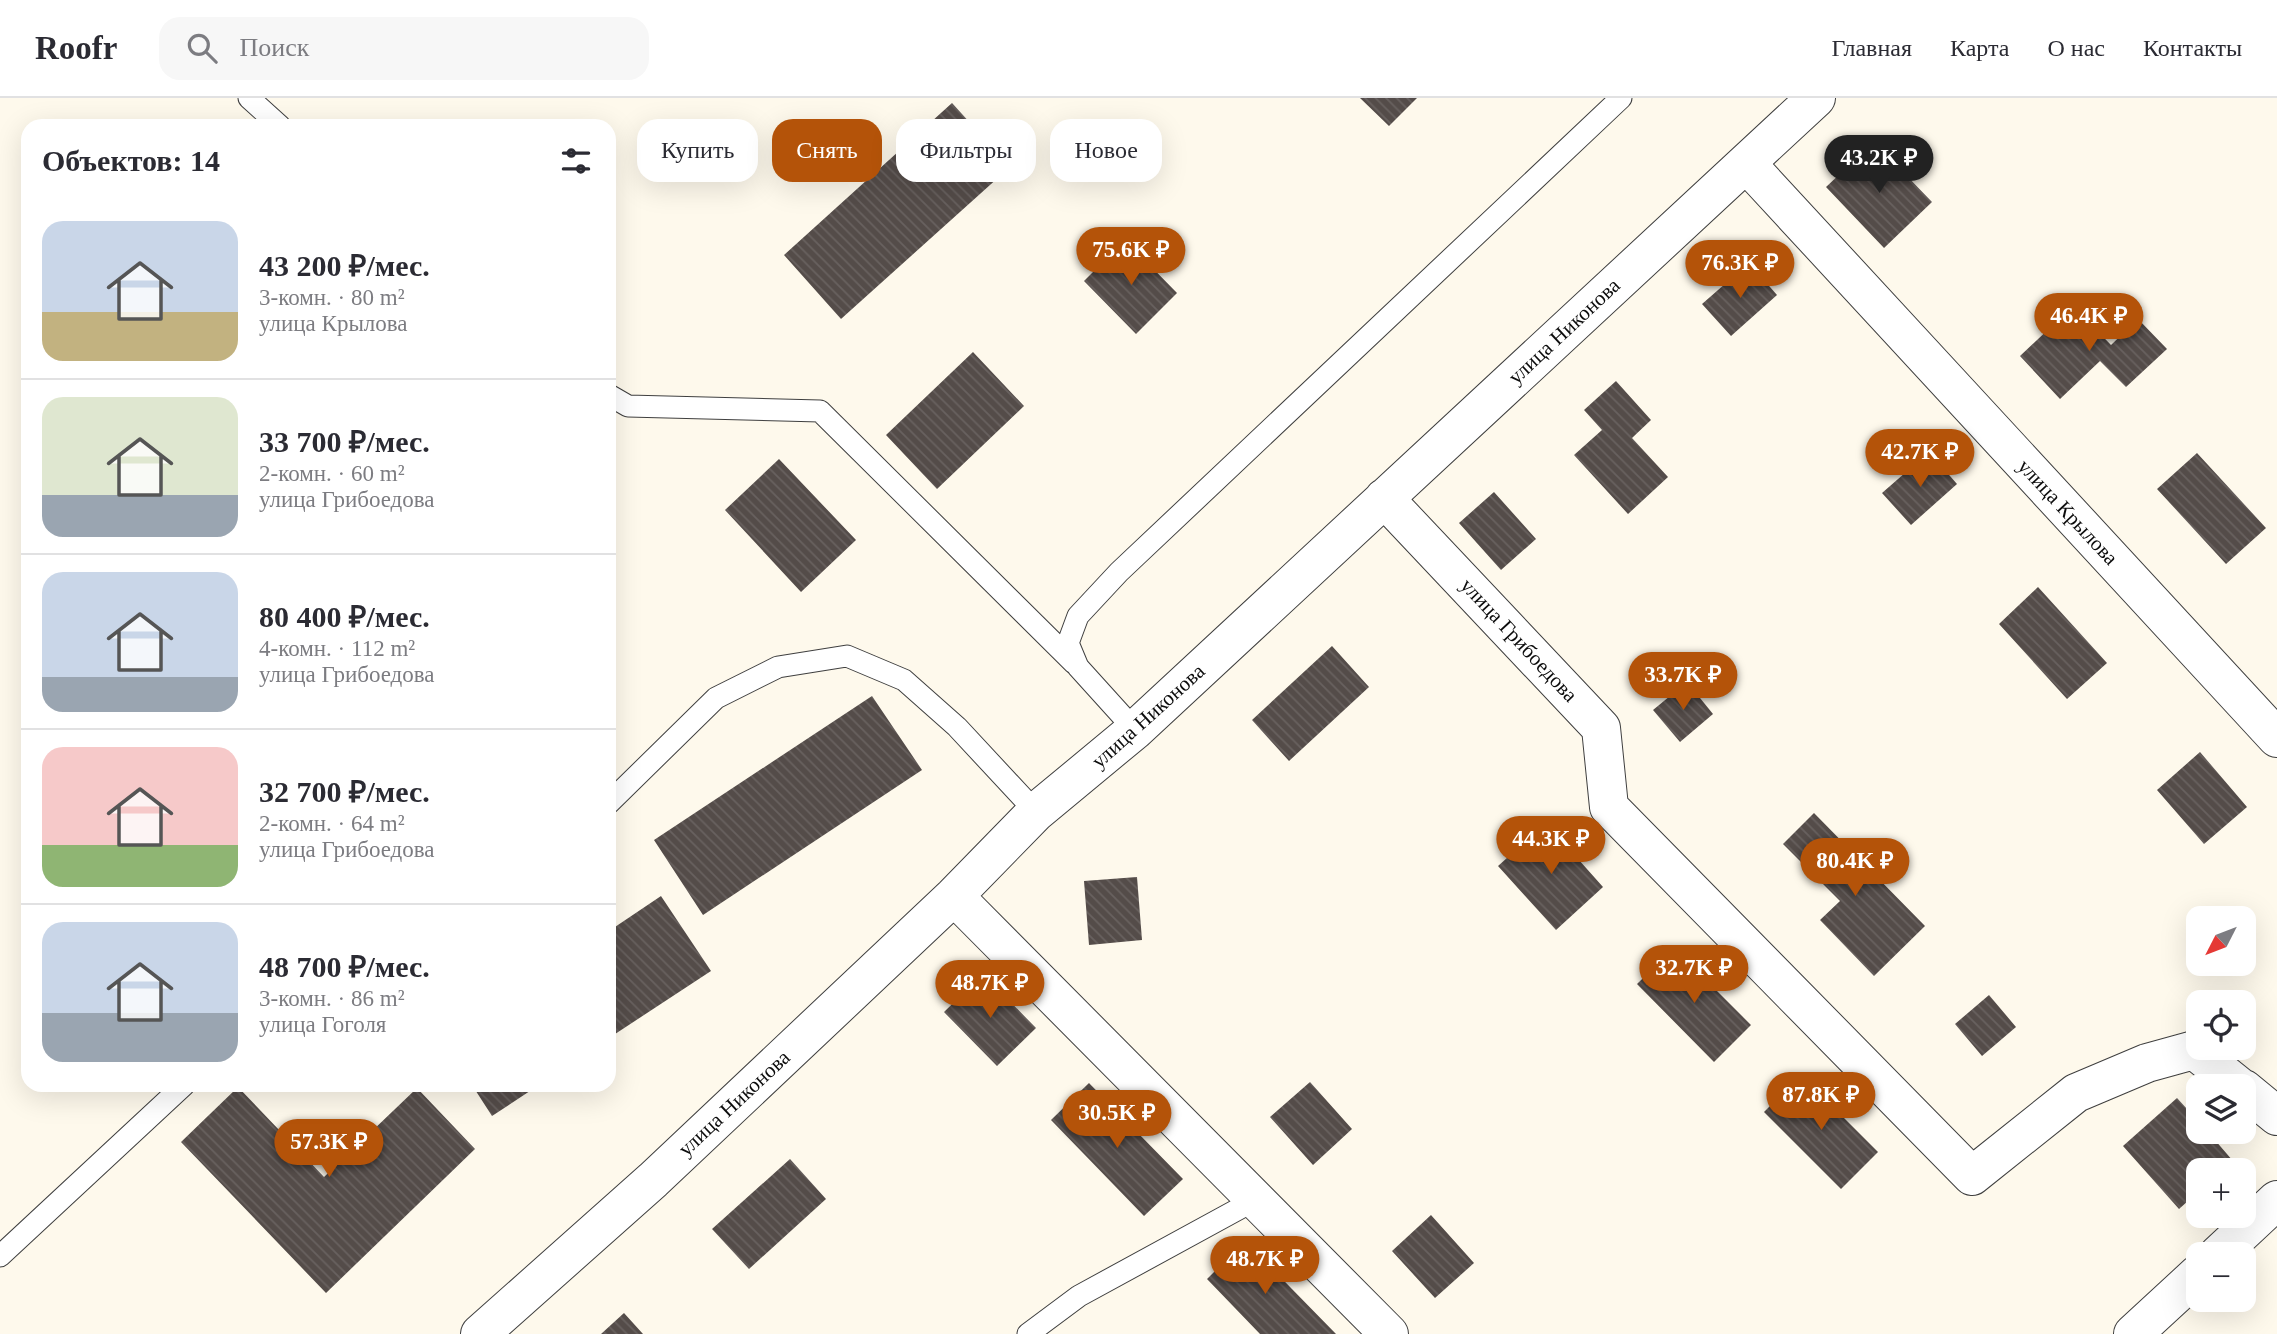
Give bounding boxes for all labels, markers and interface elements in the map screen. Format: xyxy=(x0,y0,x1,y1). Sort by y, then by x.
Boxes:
search box xyxy=(159,17,649,80)
icon: search xyxy=(183,29,221,67)
text: Roofr xyxy=(35,30,117,66)
text: Поиск xyxy=(239,33,309,62)
text: Главная xyxy=(1831,35,1912,61)
text: Карта xyxy=(1950,35,2009,61)
text: О нас xyxy=(2047,35,2105,61)
text: Контакты xyxy=(2143,35,2242,61)
chip: Купить xyxy=(637,119,758,182)
chip: Снять xyxy=(772,119,882,182)
chip: Фильтры xyxy=(896,119,1036,182)
chip: Новое xyxy=(1050,119,1162,182)
pin: 43.2K ₽ xyxy=(1814,136,1944,195)
icon: filters xyxy=(557,142,595,180)
text: Объектов: 14 xyxy=(42,144,220,177)
text: 43.2K ₽ xyxy=(1840,145,1918,170)
pin: 75.6K ₽ xyxy=(1066,228,1196,287)
text: 75.6K ₽ xyxy=(1092,237,1170,262)
pin: 76.3K ₽ xyxy=(1675,240,1805,300)
icon: home xyxy=(98,249,182,333)
text: 43 200 ₽/мес. xyxy=(259,249,430,282)
text: 76.3K ₽ xyxy=(1701,250,1779,275)
street label: улица Никонова xyxy=(1503,273,1625,389)
text: 3-комн. · 80 m² xyxy=(259,285,405,310)
pin: 46.4K ₽ xyxy=(2024,294,2154,353)
text: 46.4K ₽ xyxy=(2050,303,2128,328)
text: улица Крылова xyxy=(259,311,408,336)
icon: home xyxy=(98,425,182,509)
text: 33 700 ₽/мес. xyxy=(259,425,430,458)
pin: 42.7K ₽ xyxy=(1855,430,1985,489)
text: 42.7K ₽ xyxy=(1881,439,1959,464)
street label: улица Крылова xyxy=(2013,454,2123,570)
text: 2-комн. · 60 m² xyxy=(259,461,405,486)
text: улица Грибоедова xyxy=(259,487,435,512)
street label: улица Грибоедова xyxy=(1456,573,1583,707)
icon: home xyxy=(98,600,182,684)
text: 80 400 ₽/мес. xyxy=(259,600,430,633)
text: 4-комн. · 112 m² xyxy=(259,636,415,661)
pin: 33.7K ₽ xyxy=(1618,652,1748,712)
street label: улица Никонова xyxy=(1087,659,1210,773)
text: улица Грибоедова xyxy=(259,662,435,687)
text: 33.7K ₽ xyxy=(1644,662,1722,687)
icon: home xyxy=(98,775,182,859)
text: 32 700 ₽/мес. xyxy=(259,775,430,808)
text: 2-комн. · 64 m² xyxy=(259,811,405,836)
pin: 44.3K ₽ xyxy=(1486,816,1616,876)
text: 44.3K ₽ xyxy=(1512,826,1590,851)
text: улица Грибоедова xyxy=(259,837,435,862)
pin: 80.4K ₽ xyxy=(1790,838,1920,898)
text: 80.4K ₽ xyxy=(1816,848,1894,873)
north arrow xyxy=(2186,906,2256,976)
map controls xyxy=(2186,906,2256,1312)
pin: 32.7K ₽ xyxy=(1629,946,1759,1005)
icon: home xyxy=(98,950,182,1034)
text: 48 700 ₽/мес. xyxy=(259,950,430,983)
text: 32.7K ₽ xyxy=(1655,955,1733,980)
pin: 48.7K ₽ xyxy=(925,960,1055,1020)
text: 48.7K ₽ xyxy=(951,970,1029,995)
text: 3-комн. · 86 m² xyxy=(259,986,405,1011)
button: locate xyxy=(2186,990,2256,1060)
text: улица Гоголя xyxy=(259,1012,386,1037)
street label: улица Никонова xyxy=(673,1045,795,1161)
pin: 87.8K ₽ xyxy=(1756,1072,1886,1132)
button: layers xyxy=(2186,1074,2256,1144)
text: 87.8K ₽ xyxy=(1782,1082,1860,1107)
pin: 30.5K ₽ xyxy=(1052,1090,1182,1150)
text: 30.5K ₽ xyxy=(1078,1100,1156,1125)
pin: 57.3K ₽ xyxy=(264,1119,394,1179)
text: 57.3K ₽ xyxy=(290,1129,368,1154)
button: + xyxy=(2186,1158,2256,1228)
pin: 48.7K ₽ xyxy=(1200,1236,1330,1296)
button: − xyxy=(2186,1242,2256,1312)
text: 48.7K ₽ xyxy=(1226,1246,1304,1271)

